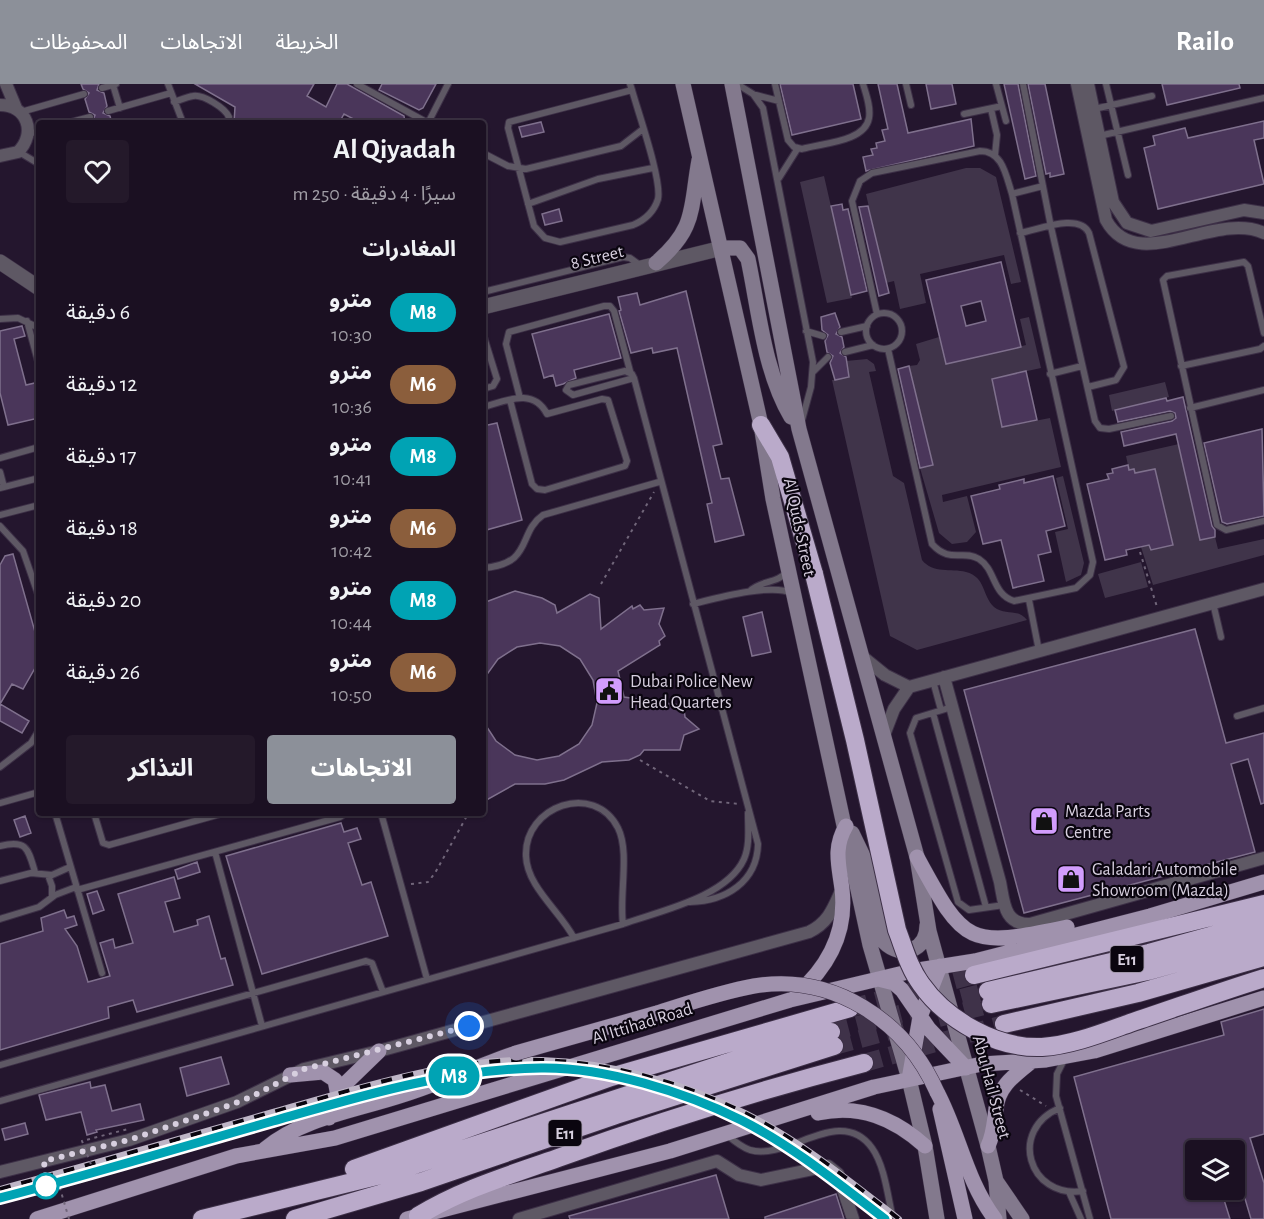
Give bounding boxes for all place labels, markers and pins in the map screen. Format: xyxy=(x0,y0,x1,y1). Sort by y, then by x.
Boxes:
place label: Dubai Police New Head Quarters xyxy=(630,673,753,712)
public building icon: Dubai Police New Head Quarters xyxy=(593,675,625,707)
place label: Mazda Parts Centre xyxy=(1065,803,1150,842)
shop icon: Mazda Parts Centre xyxy=(1028,805,1060,837)
place label: Galadari Automobile Showroom (Mazda) xyxy=(1092,861,1237,900)
shop icon: Galadari Automobile Showroom (Mazda) xyxy=(1055,863,1087,895)
unlabelled marker xyxy=(33,1173,59,1199)

